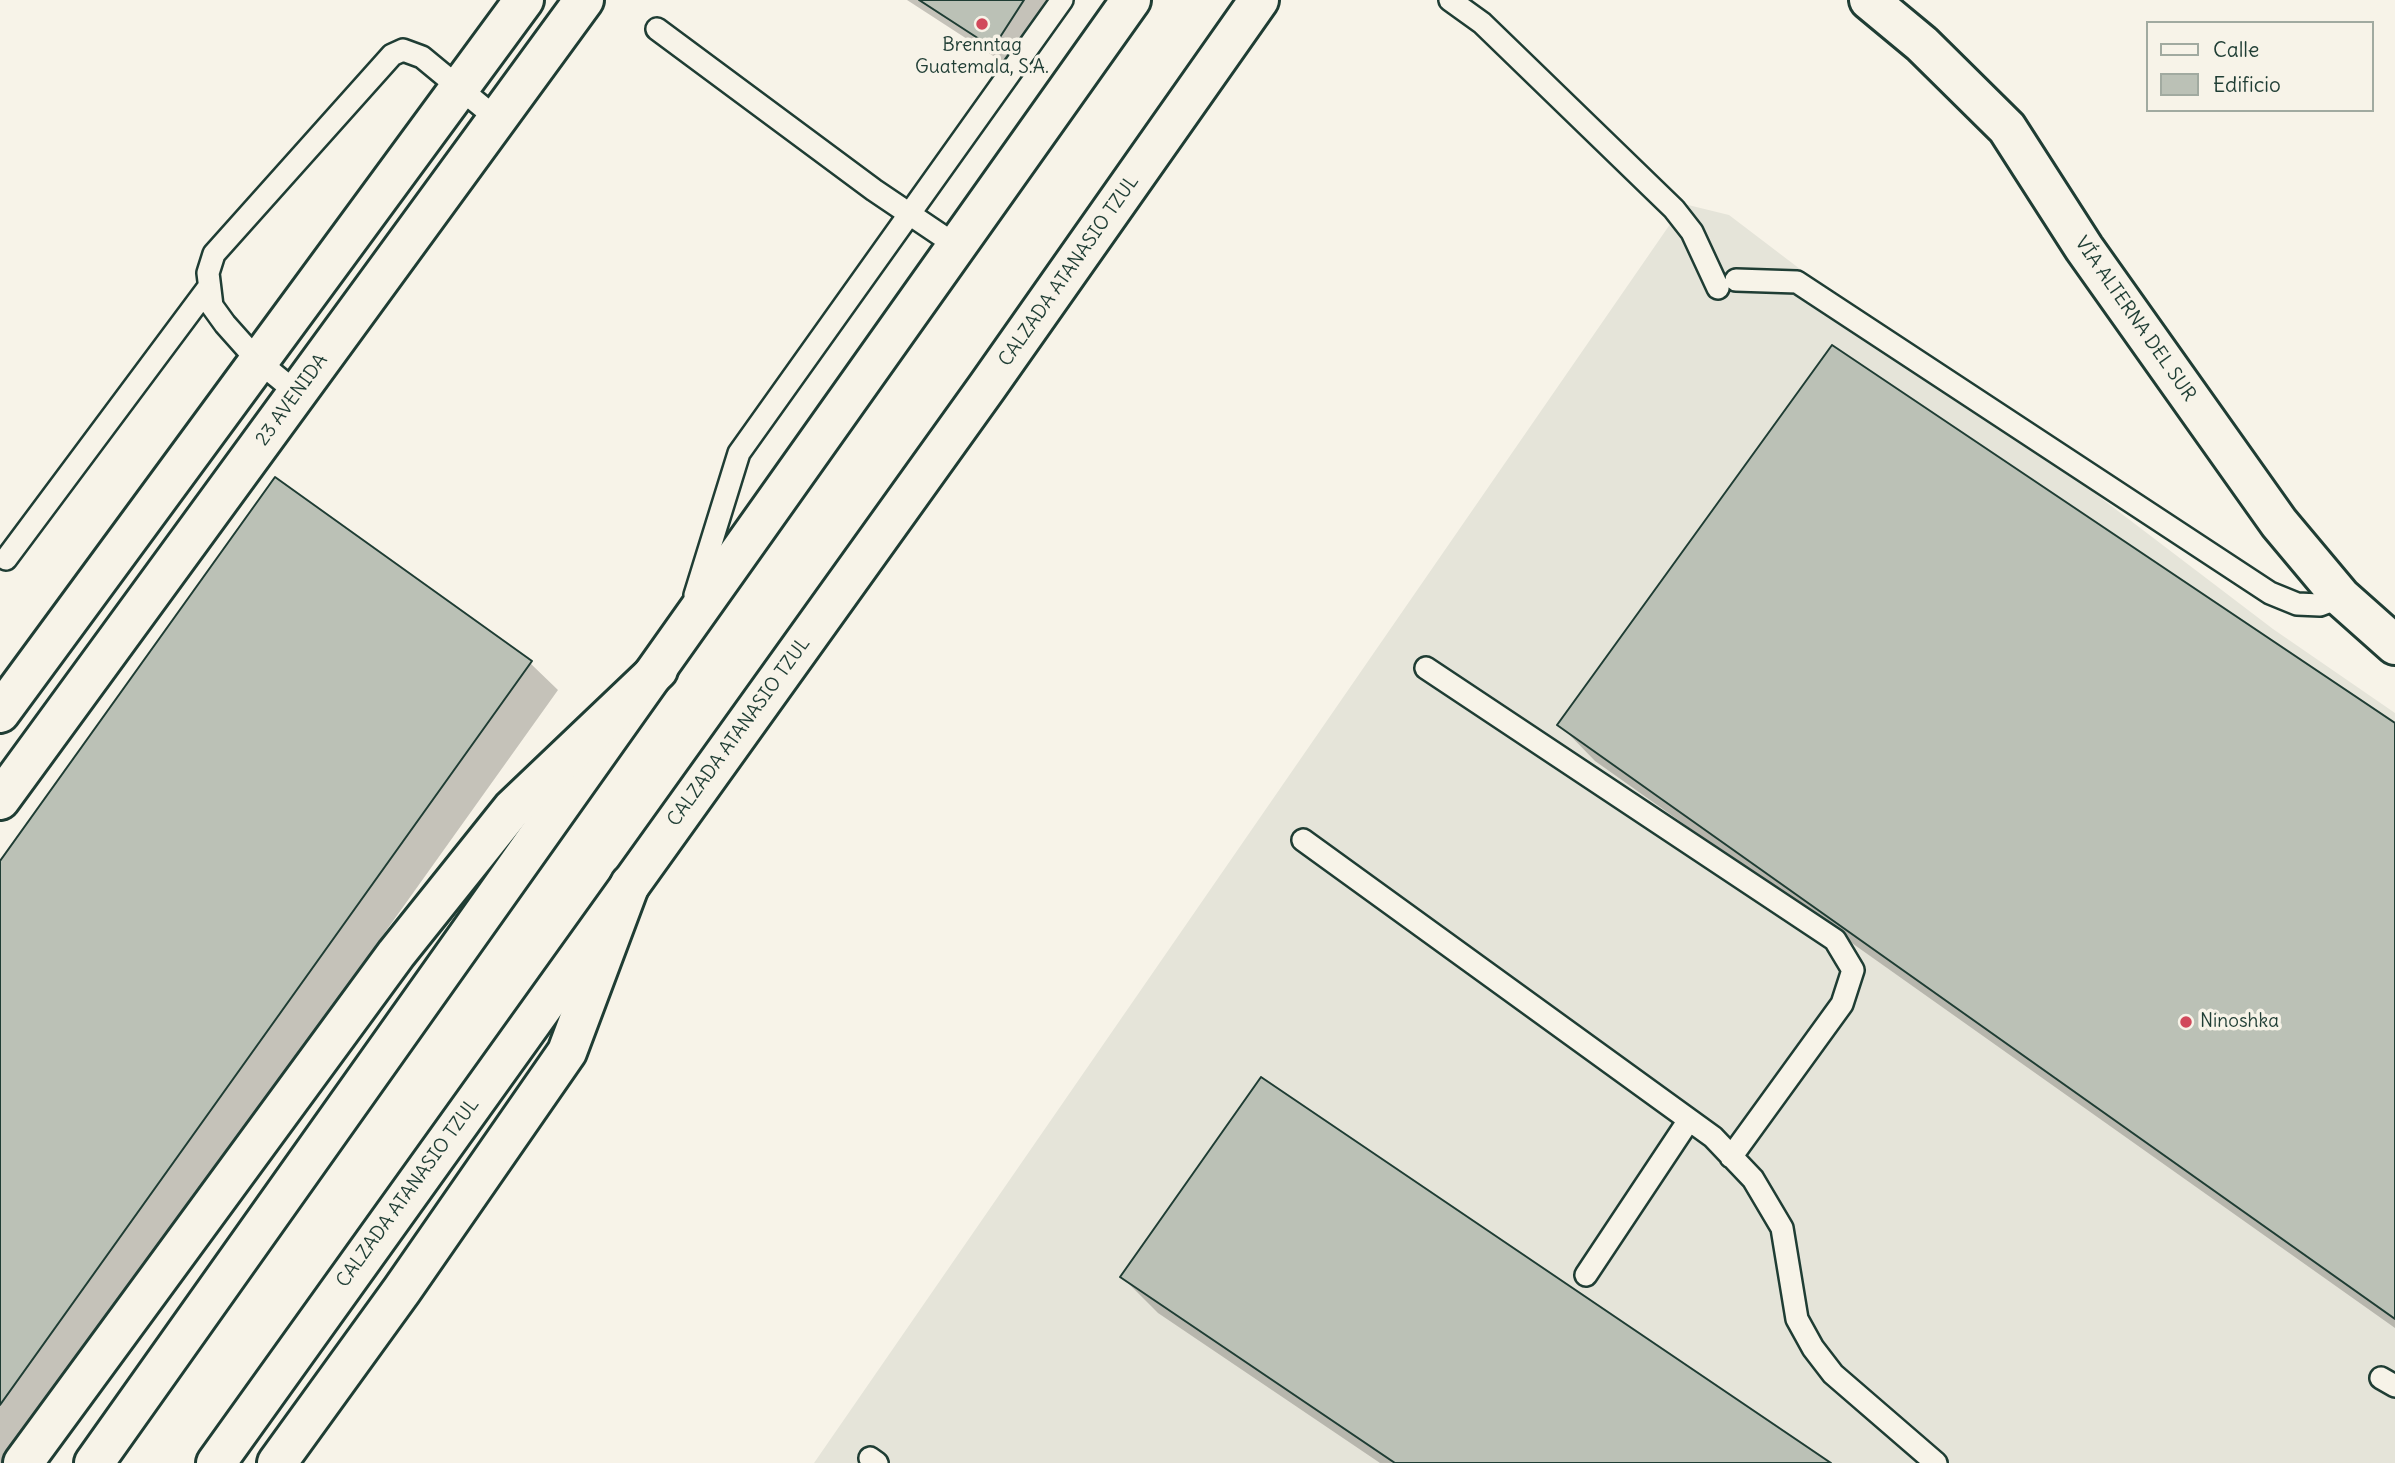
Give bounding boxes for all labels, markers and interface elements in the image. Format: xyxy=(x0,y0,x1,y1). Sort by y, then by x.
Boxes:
marker: Brenntag Guatemala, S.A. xyxy=(974,16,990,32)
legend xyxy=(2146,21,2374,112)
place label: Brenntag Guatemala, S.A. xyxy=(915,35,1049,79)
text: Calle xyxy=(2213,36,2259,63)
text: Edificio xyxy=(2213,71,2281,98)
street label: CALZADA ATANASIO TZUL xyxy=(994,171,1144,371)
street label: VÍA ALTERNA DEL SUR xyxy=(2070,232,2200,406)
street label: 23 AVENIDA xyxy=(251,350,333,450)
street label: CALZADA ATANASIO TZUL xyxy=(663,633,815,831)
place label: Ninoshka xyxy=(2200,1011,2279,1033)
marker: Ninoshka xyxy=(2178,1014,2194,1030)
street label: CALZADA ATANASIO TZUL xyxy=(332,1094,484,1292)

